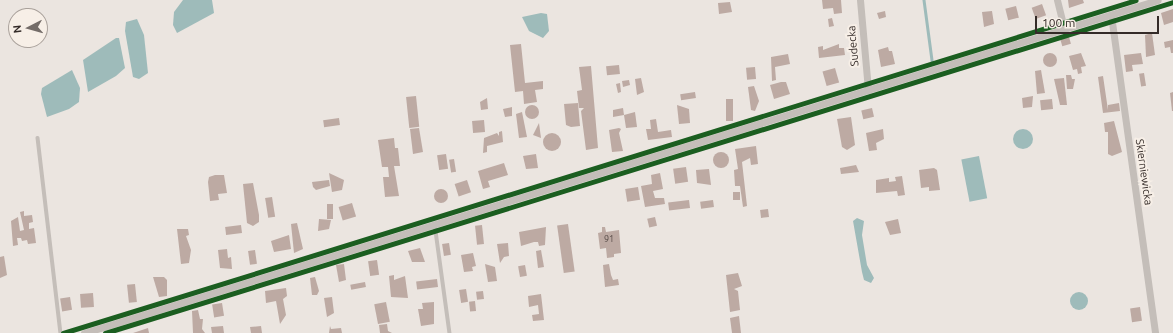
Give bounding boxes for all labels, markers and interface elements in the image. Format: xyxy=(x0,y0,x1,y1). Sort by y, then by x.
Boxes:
north arrow xyxy=(8,8,48,48)
scale bar xyxy=(1037,8,1161,34)
text: 100 m xyxy=(1042,16,1075,29)
text: N xyxy=(11,24,23,34)
street label: Sudecka xyxy=(845,25,861,67)
street label: Skierniewicka xyxy=(1133,138,1155,206)
house number: 91 xyxy=(604,234,614,244)

